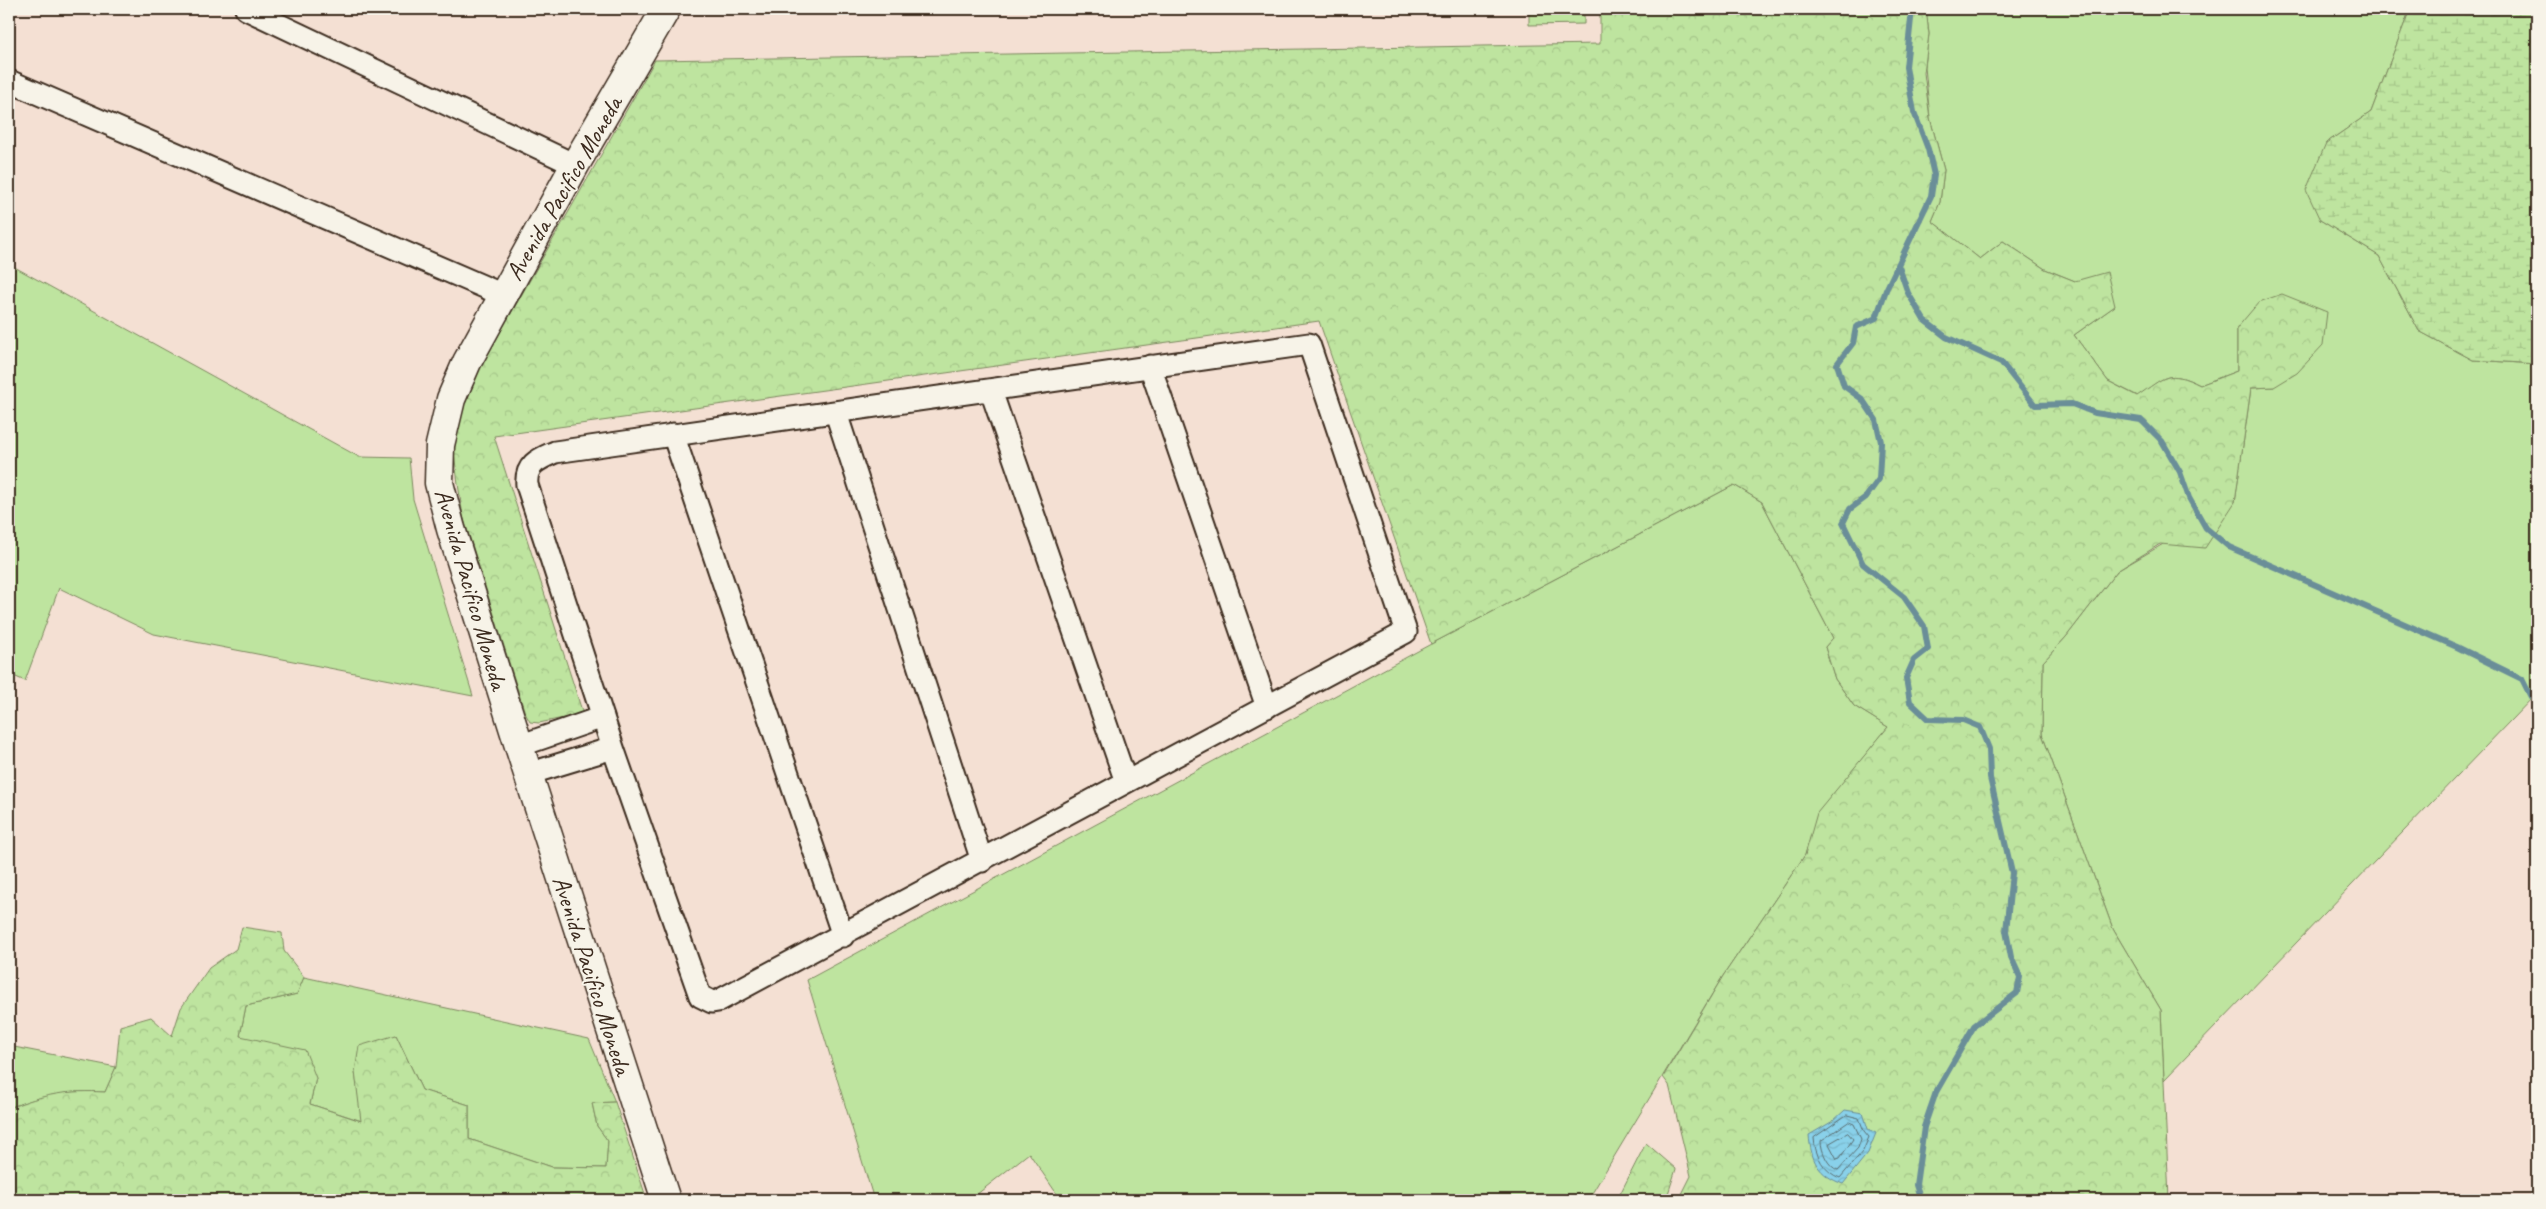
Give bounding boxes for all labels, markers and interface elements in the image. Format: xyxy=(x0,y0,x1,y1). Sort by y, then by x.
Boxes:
street label: Avenida Pacifico Moneda xyxy=(498,88,631,286)
street label: Avenida Pacifico Moneda xyxy=(427,485,516,696)
street label: Avenida Pacifico Moneda xyxy=(545,872,640,1081)

